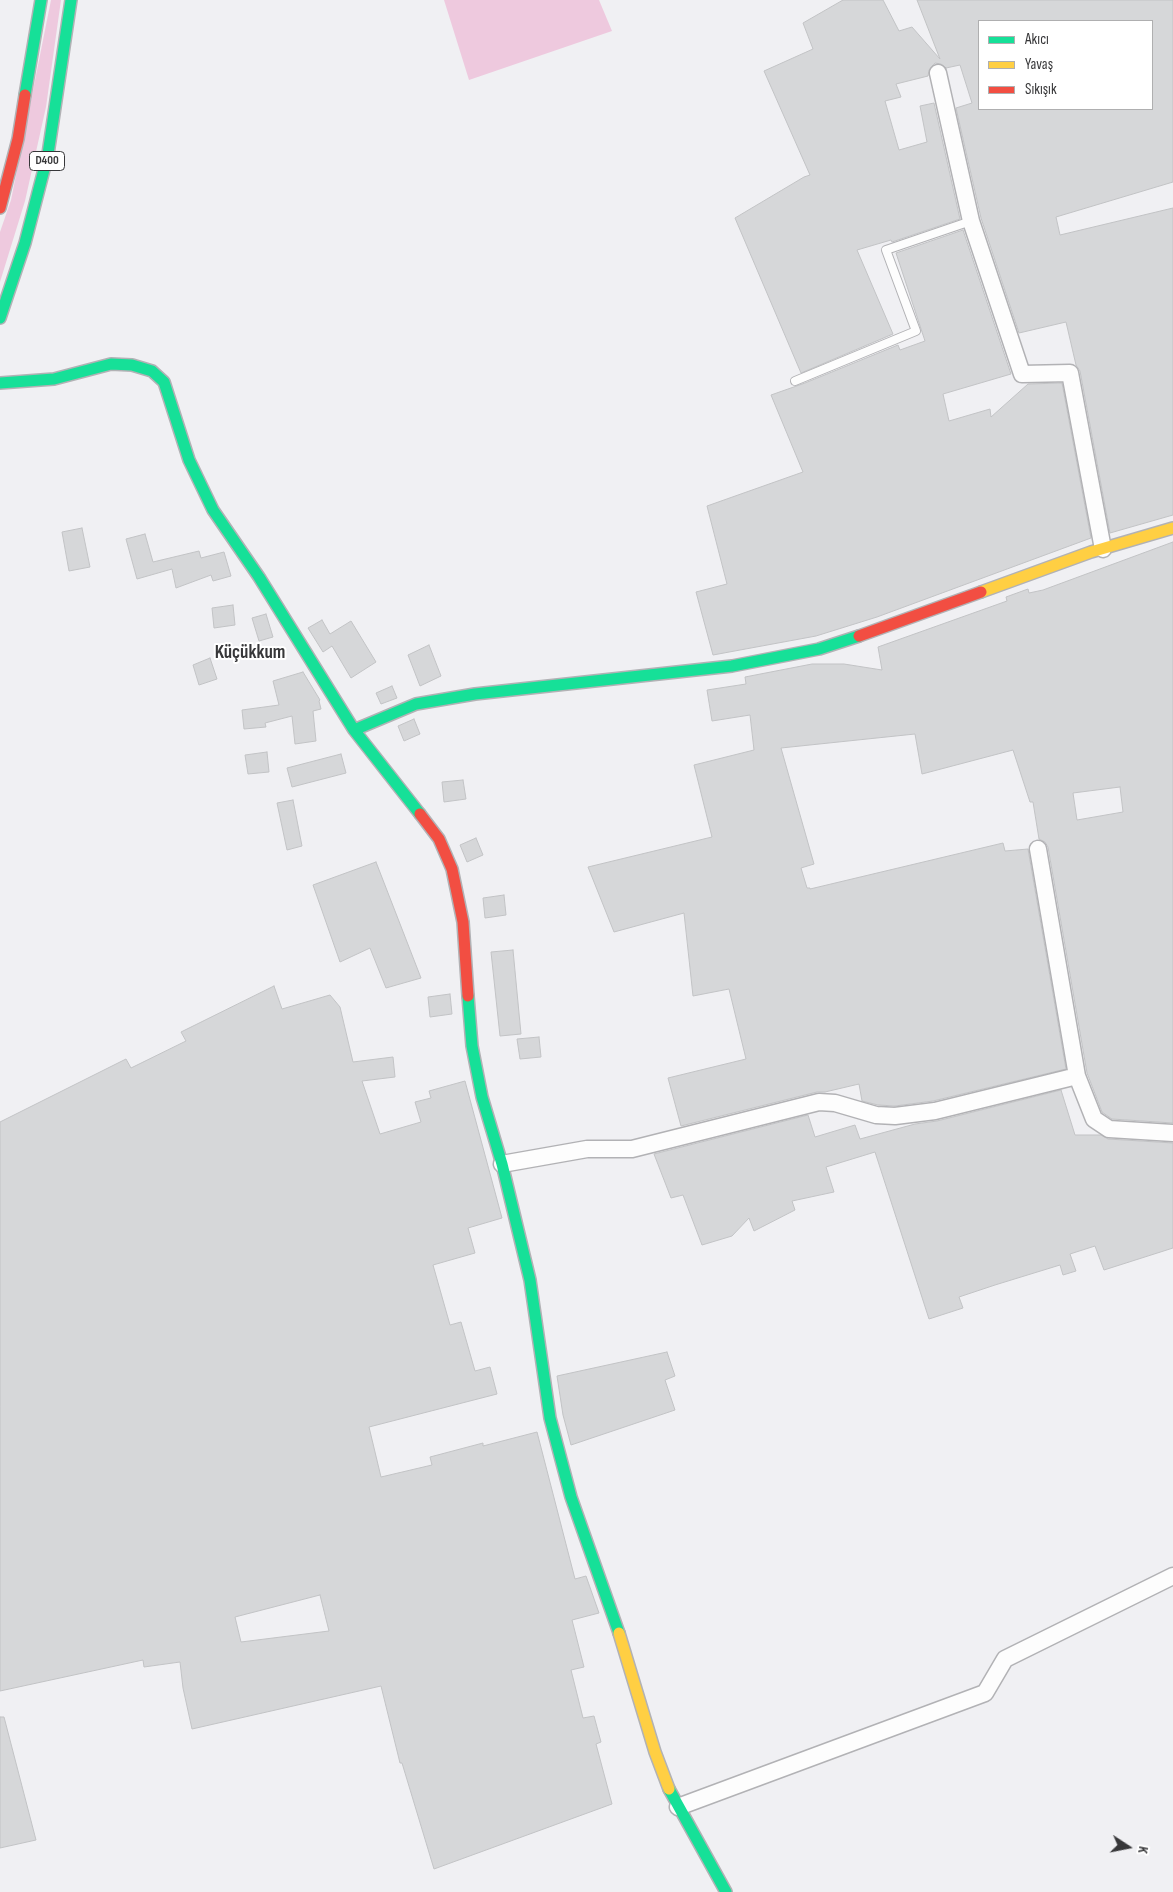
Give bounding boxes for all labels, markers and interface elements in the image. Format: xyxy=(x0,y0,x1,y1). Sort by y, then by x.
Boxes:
legend xyxy=(978,20,1153,110)
text: Akıcı xyxy=(1025,30,1049,49)
text: Yavaş xyxy=(1025,55,1053,74)
text: Sıkışık xyxy=(1025,80,1057,99)
road number: D400 xyxy=(30,152,64,170)
district label: Küçükkum xyxy=(215,642,285,664)
north arrow xyxy=(1103,1822,1153,1872)
text: K xyxy=(1134,1845,1152,1855)

